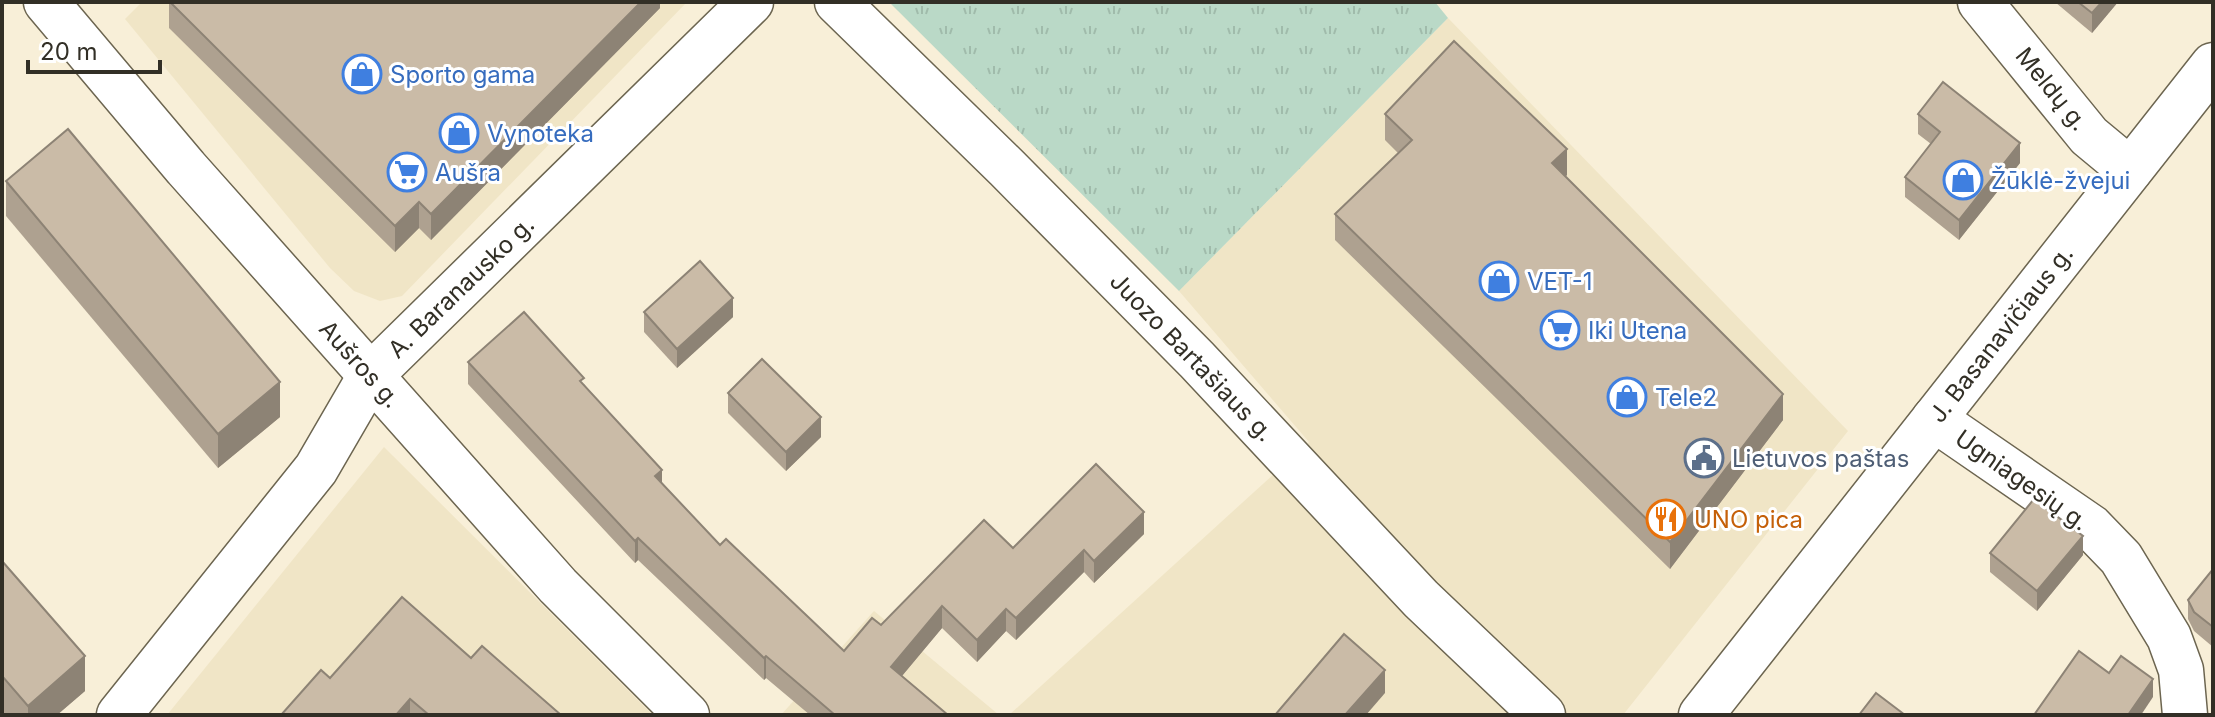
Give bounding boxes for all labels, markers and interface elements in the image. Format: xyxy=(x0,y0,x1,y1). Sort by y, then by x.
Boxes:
scale bar xyxy=(28,24,160,74)
text: 20 m xyxy=(40,37,98,66)
street label: Meldų g. xyxy=(2010,41,2094,137)
shop icon: Sporto gama xyxy=(341,53,383,95)
place label: Sporto gama xyxy=(390,60,535,89)
shop icon: Vynoteka xyxy=(438,112,480,154)
place label: Vynoteka xyxy=(487,119,594,148)
supermarket icon: Aušra xyxy=(386,151,428,193)
place label: Aušra xyxy=(435,158,501,187)
shop icon: Žūklė-žvejui xyxy=(1942,159,1984,201)
place label: Žūklė-žvejui xyxy=(1991,165,2130,195)
street label: A. Baranausko g. xyxy=(382,210,540,364)
street label: J. Basanavičiaus g. xyxy=(1923,240,2079,428)
shop icon: VET-1 xyxy=(1478,260,1520,302)
street label: Juozo Bartašiaus g. xyxy=(1104,267,1280,447)
place label: VET-1 xyxy=(1527,267,1593,296)
supermarket icon: Iki Utena xyxy=(1539,309,1581,351)
street label: Aušros g. xyxy=(313,314,407,414)
place label: Iki Utena xyxy=(1588,316,1687,345)
shop icon: Tele2 xyxy=(1606,376,1648,418)
place label: Tele2 xyxy=(1655,383,1717,412)
street label: Ugniagesių g. xyxy=(1950,423,2094,537)
public building icon: Lietuvos paštas xyxy=(1683,437,1725,479)
place label: Lietuvos paštas xyxy=(1732,444,1909,473)
restaurant icon: UNO pica xyxy=(1645,498,1687,540)
place label: UNO pica xyxy=(1694,505,1803,534)

